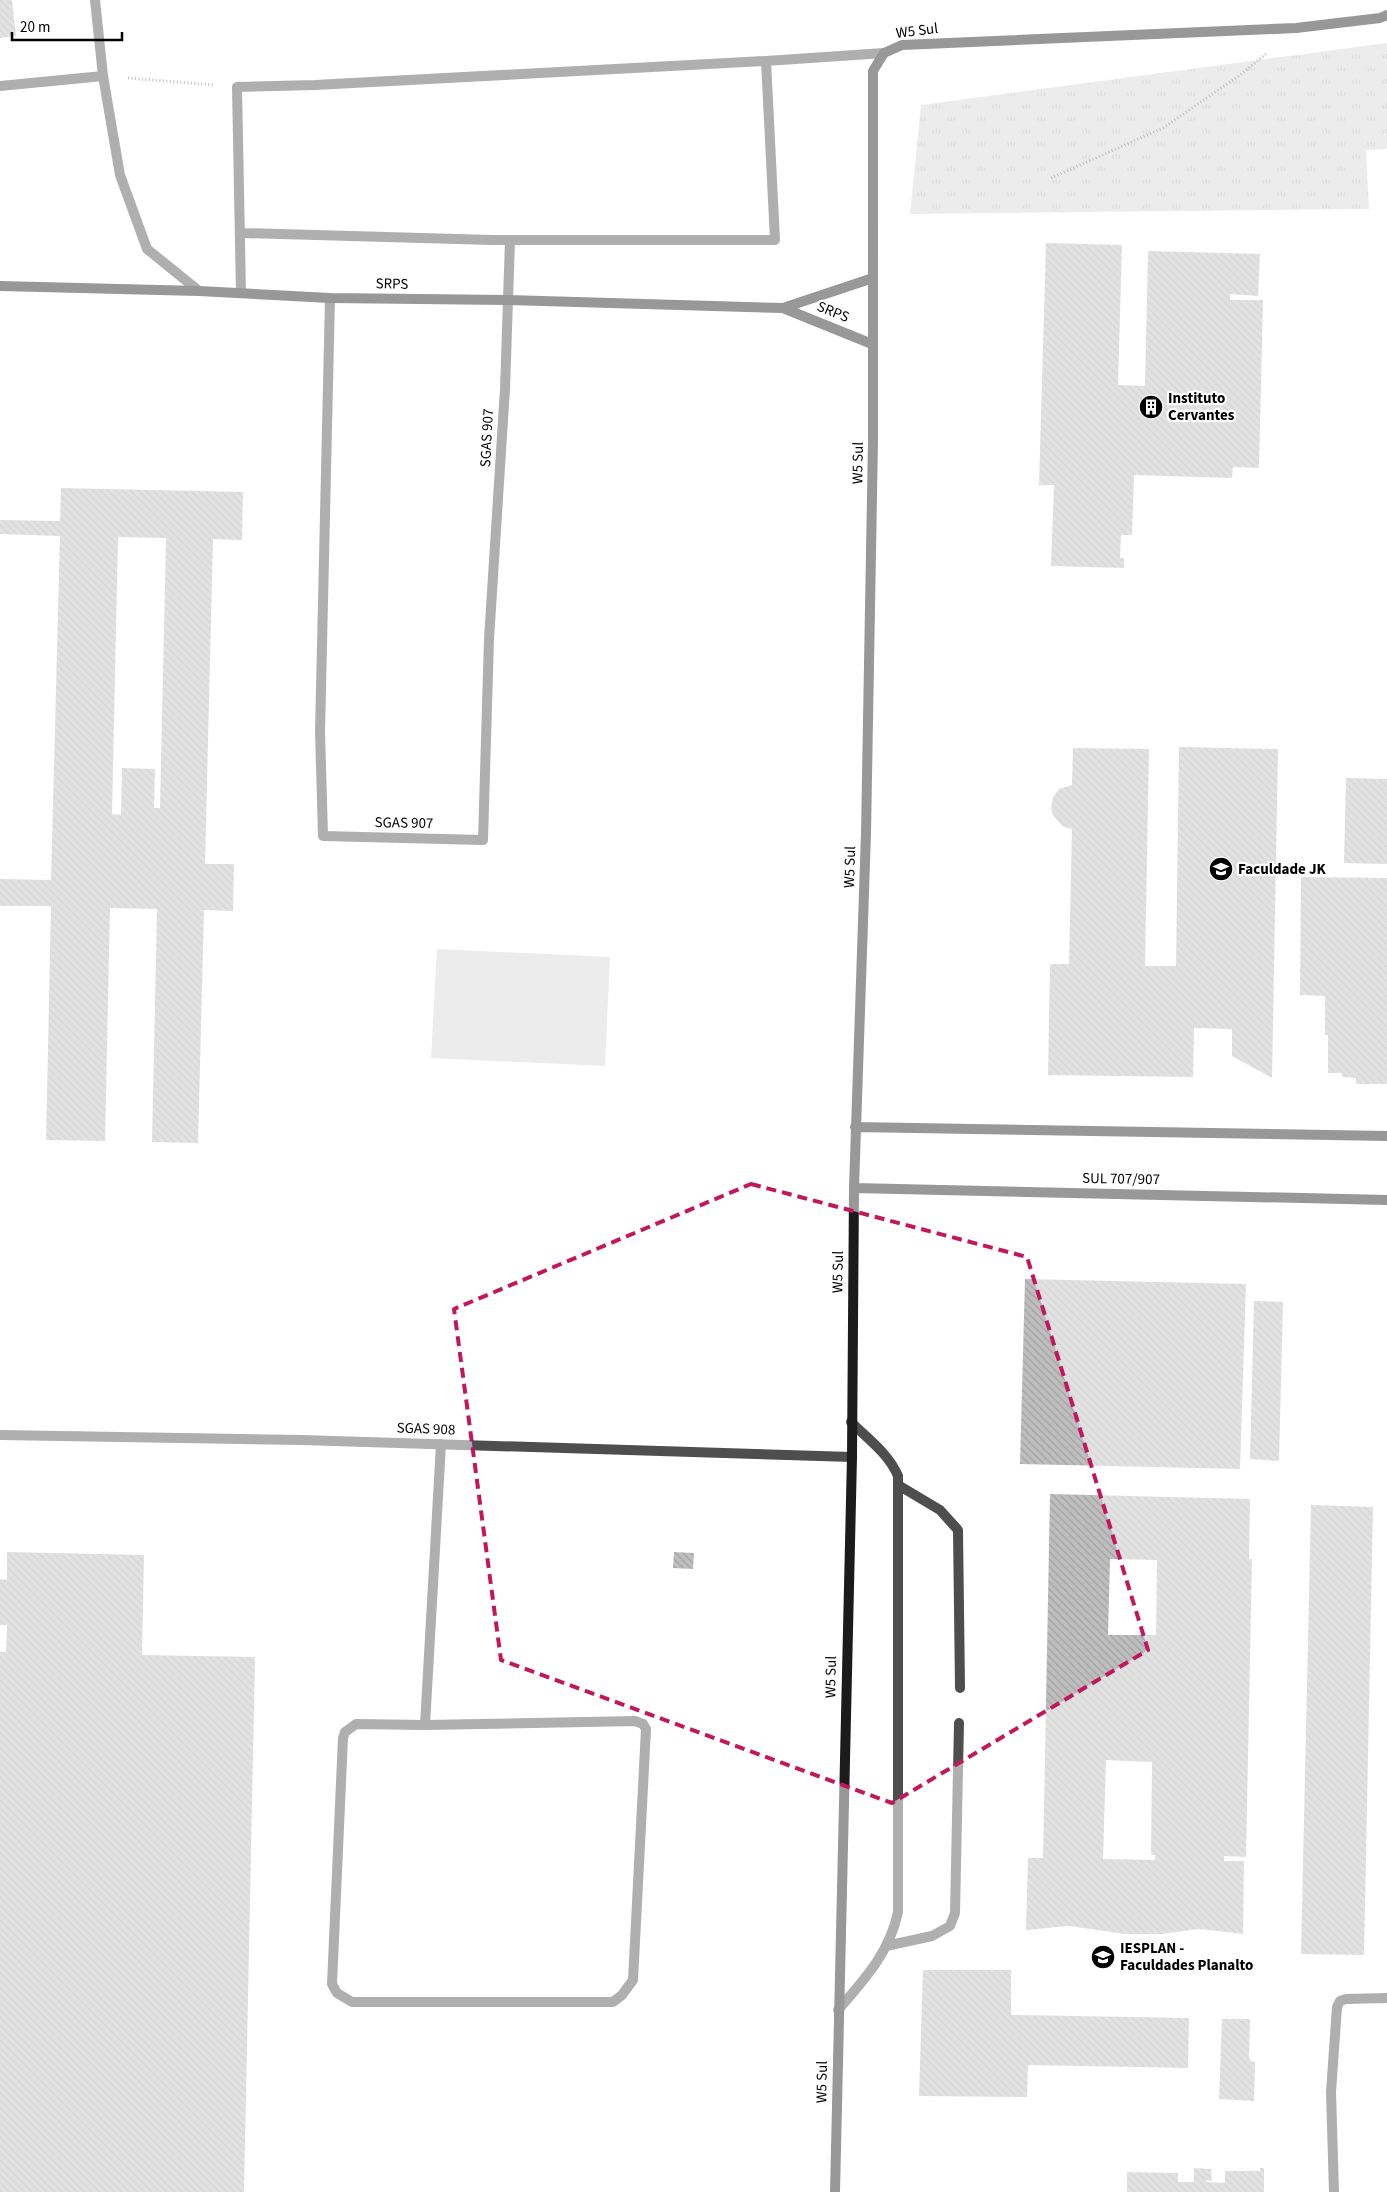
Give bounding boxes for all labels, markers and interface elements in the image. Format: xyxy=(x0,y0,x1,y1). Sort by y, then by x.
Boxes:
scale bar xyxy=(12,10,122,42)
text: 20 m xyxy=(20,17,50,38)
street label: W5 Sul xyxy=(895,18,939,44)
street label: SRPS xyxy=(375,273,409,295)
street label: SRPS xyxy=(814,296,852,328)
place label: Instituto Cervantes xyxy=(1168,388,1235,426)
building icon: Instituto Cervantes xyxy=(1138,394,1164,420)
street label: SGAS 907 xyxy=(475,408,499,468)
street label: W5 Sul xyxy=(847,442,869,484)
street label: SGAS 907 xyxy=(374,812,434,834)
street label: W5 Sul xyxy=(839,845,861,888)
school or university icon: Faculdade JK xyxy=(1208,856,1234,882)
place label: Faculdade JK xyxy=(1238,859,1327,880)
street label: SUL 707/907 xyxy=(1082,1168,1160,1190)
street label: W5 Sul xyxy=(827,1251,849,1293)
street label: SGAS 908 xyxy=(396,1417,456,1441)
street label: W5 Sul xyxy=(820,1656,842,1698)
place label: IESPLAN - Faculdades Planalto xyxy=(1120,1938,1253,1976)
school or university icon: IESPLAN - Faculdades Planalto xyxy=(1090,1944,1116,1970)
street label: W5 Sul xyxy=(811,2061,833,2103)

